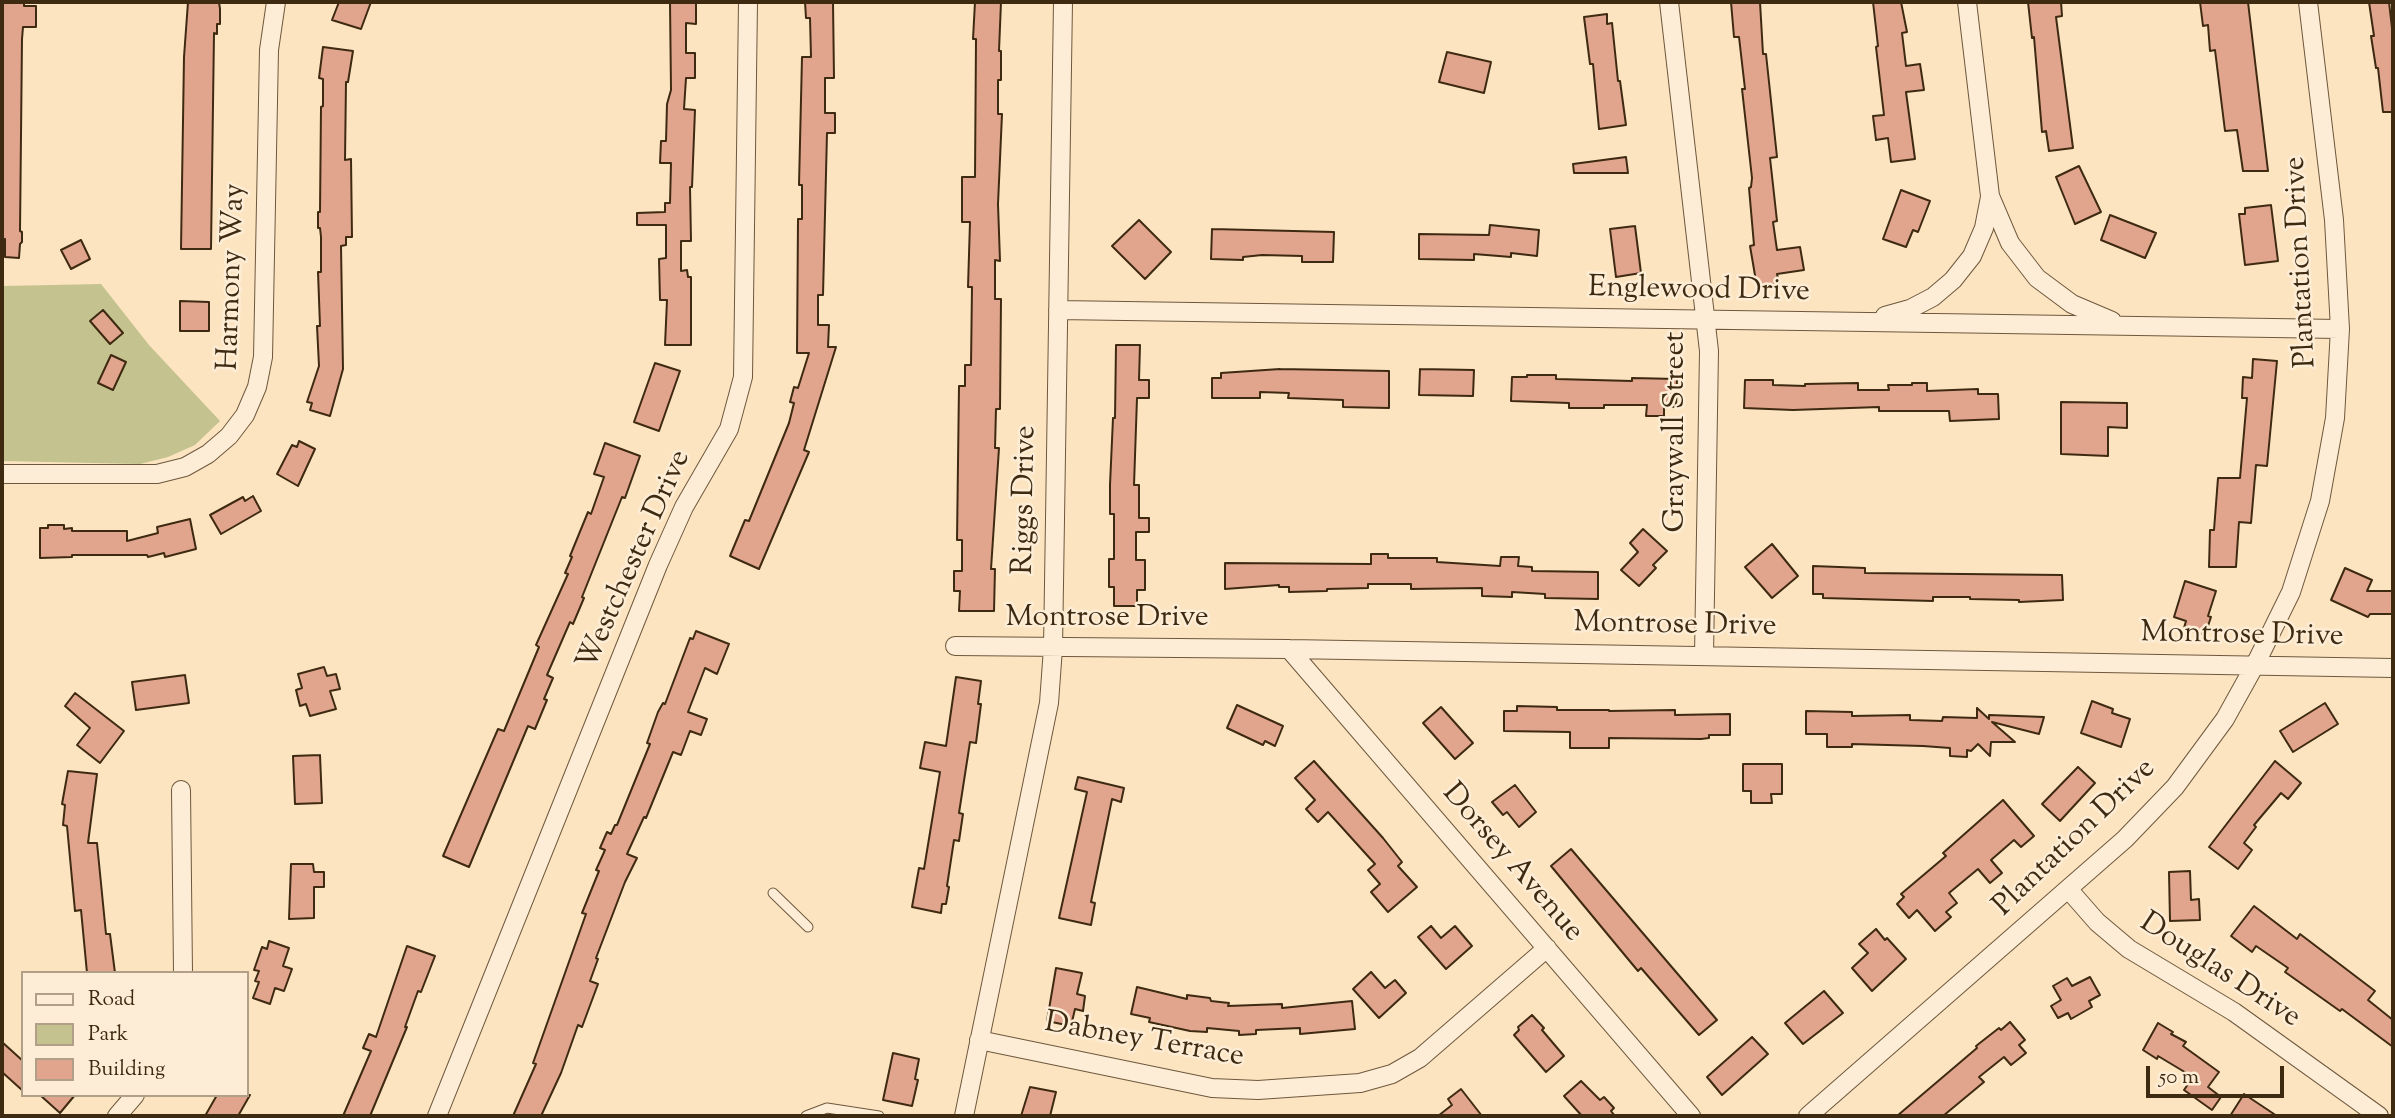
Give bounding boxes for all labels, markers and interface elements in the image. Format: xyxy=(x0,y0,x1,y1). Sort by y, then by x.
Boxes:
street label: Plantation Drive xyxy=(2279,155,2327,369)
street label: Harmony Way xyxy=(213,183,255,371)
street label: Englewood Drive xyxy=(1588,272,1810,312)
street label: Graywall Street xyxy=(1660,332,1696,532)
street label: Riggs Drive xyxy=(1008,425,1046,575)
street label: Westchester Drive xyxy=(571,445,701,677)
street label: Montrose Drive xyxy=(1005,602,1209,638)
street label: Montrose Drive xyxy=(1573,607,1777,647)
street label: Montrose Drive xyxy=(2140,617,2344,657)
street label: Plantation Drive xyxy=(1987,753,2165,925)
street label: Dorsey Avenue xyxy=(1432,777,1590,951)
street label: Douglas Drive xyxy=(2132,907,2306,1037)
legend xyxy=(21,971,248,1097)
text: Road xyxy=(88,985,135,1015)
street label: Dabney Terrace xyxy=(1041,1007,1247,1077)
text: Park xyxy=(88,1020,128,1050)
scale bar xyxy=(2150,1052,2288,1096)
text: Building xyxy=(88,1055,165,1085)
text: 50 m xyxy=(2159,1063,2199,1093)

